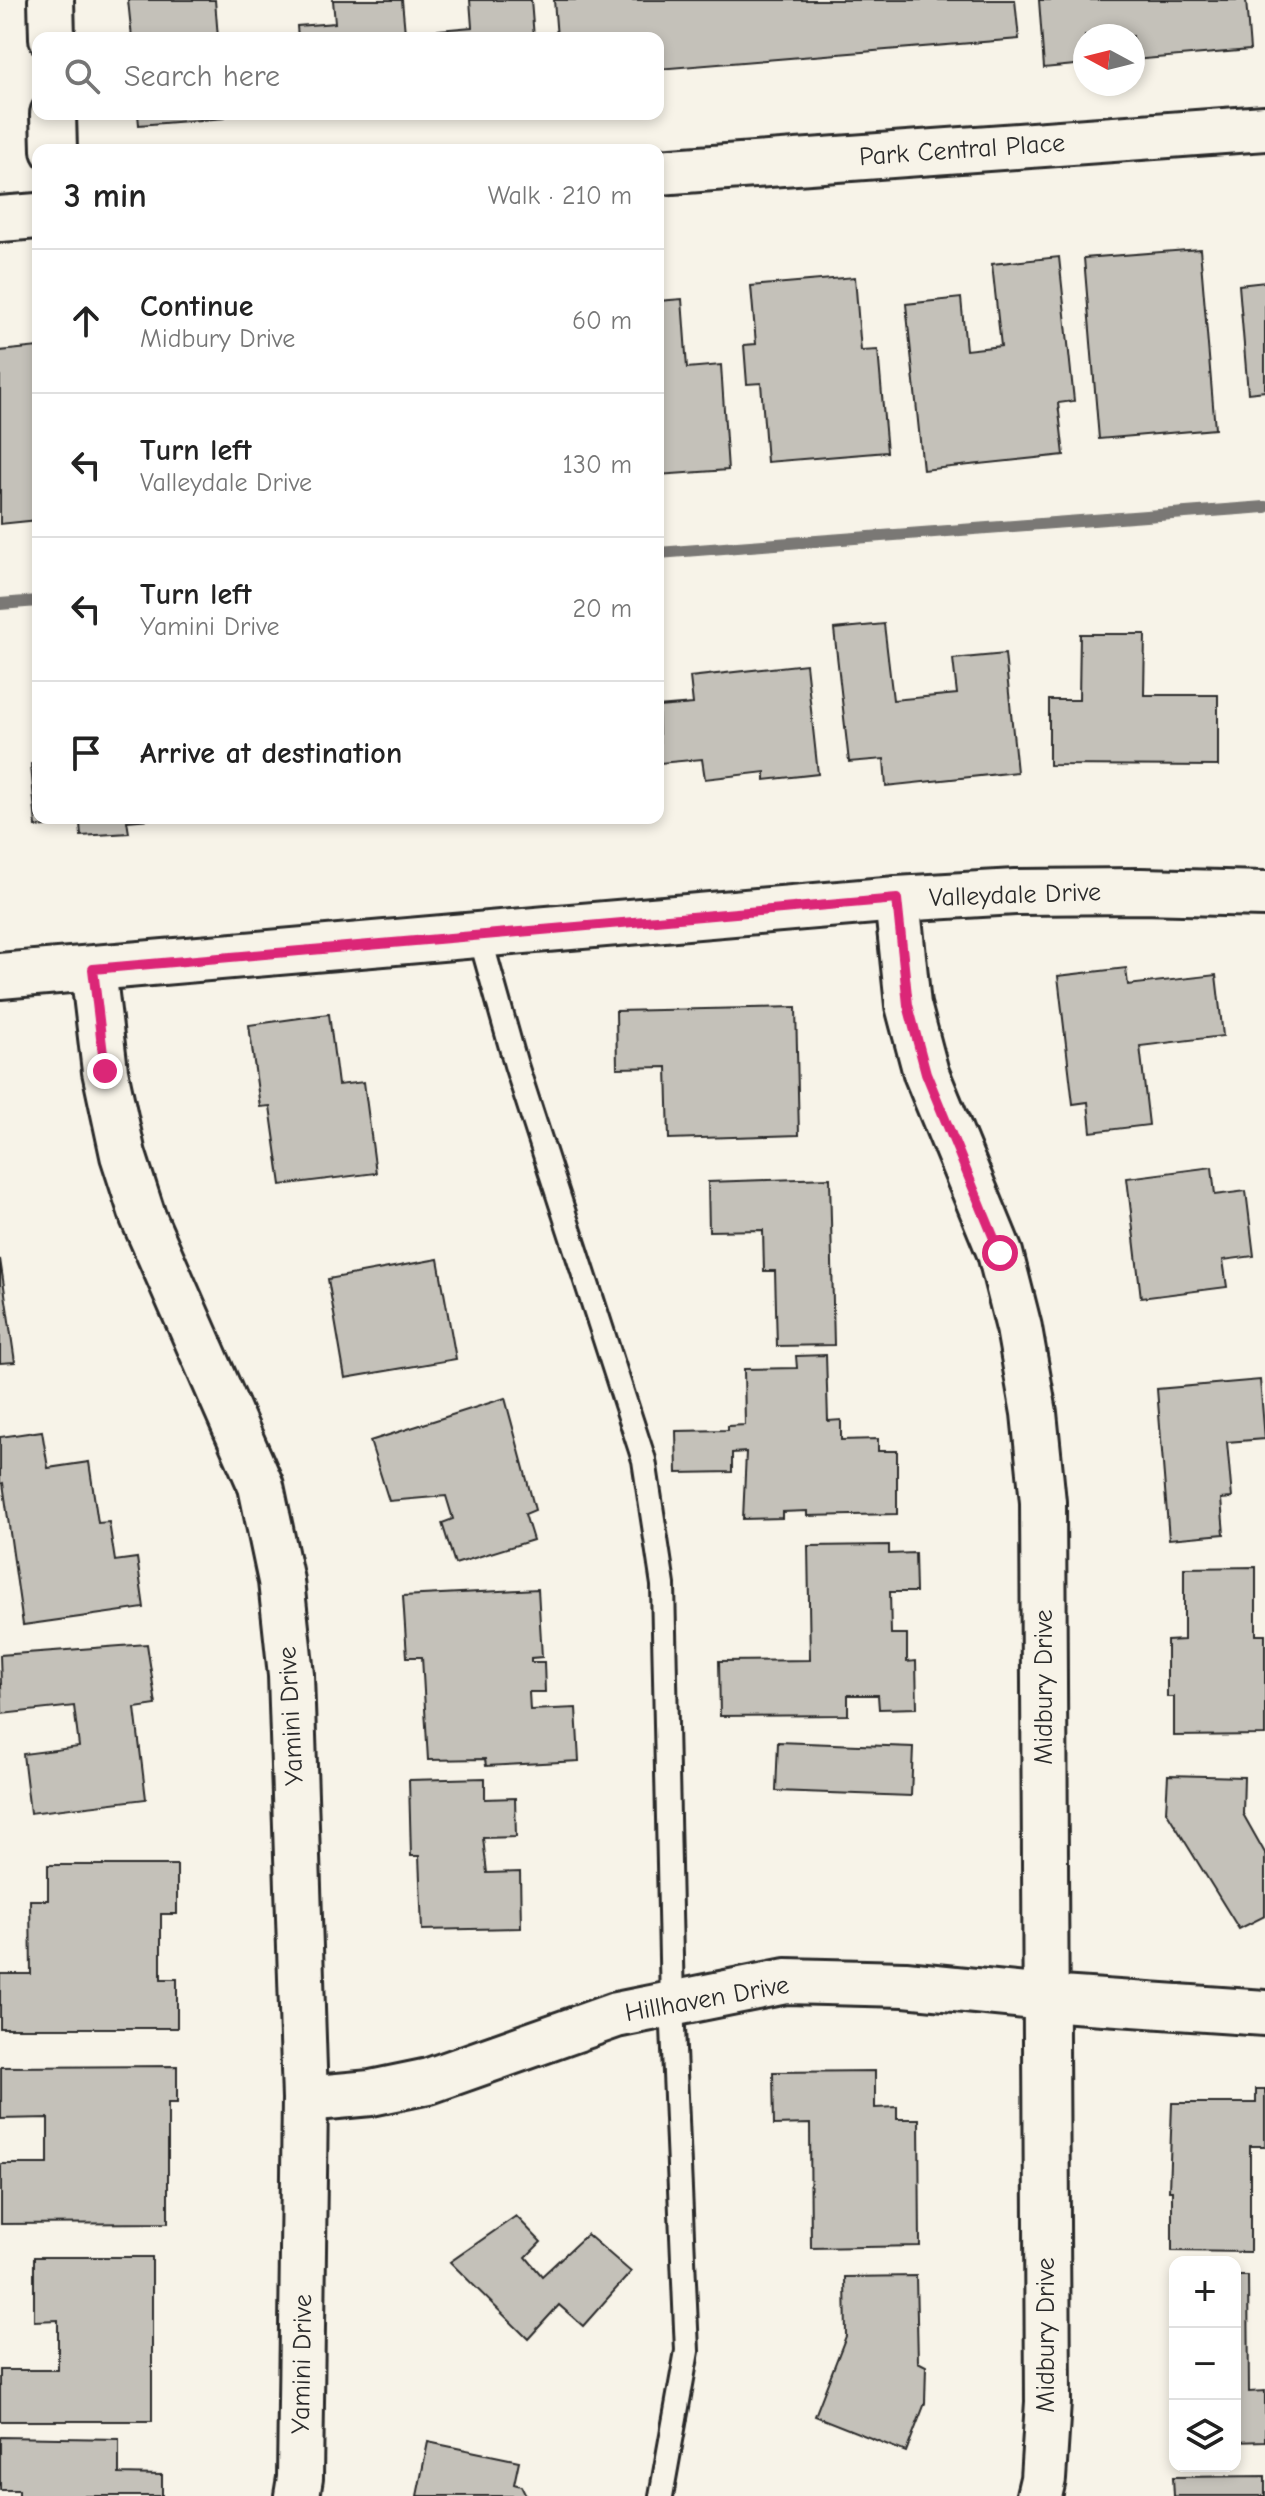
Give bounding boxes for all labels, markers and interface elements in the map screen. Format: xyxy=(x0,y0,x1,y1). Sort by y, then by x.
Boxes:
north arrow xyxy=(1073,24,1145,96)
search box xyxy=(32,32,664,120)
icon: search xyxy=(60,54,104,98)
text: Search here xyxy=(124,59,280,94)
street label: Park Central Place xyxy=(858,128,1066,172)
text: 3 min xyxy=(64,176,147,216)
text: Walk · 210 m xyxy=(488,181,632,211)
text: Continue xyxy=(140,289,254,324)
icon: ahead xyxy=(64,299,108,343)
text: 60 m xyxy=(572,306,632,336)
text: Midbury Drive xyxy=(140,324,295,354)
text: Turn left xyxy=(140,433,252,468)
icon: left xyxy=(64,443,108,487)
text: 130 m xyxy=(563,450,632,480)
text: Valleydale Drive xyxy=(140,468,312,498)
text: Turn left xyxy=(140,577,252,612)
icon: left xyxy=(64,587,108,631)
text: 20 m xyxy=(572,594,632,624)
text: Yamini Drive xyxy=(140,612,280,642)
icon: arrive xyxy=(64,731,108,775)
text: Arrive at destination xyxy=(140,736,402,771)
street label: Valleydale Drive xyxy=(928,877,1102,913)
route end xyxy=(87,1053,123,1089)
route start xyxy=(982,1235,1018,1271)
street label: Midbury Drive xyxy=(1029,1609,1059,1765)
street label: Yamini Drive xyxy=(272,1645,310,1787)
street label: Hillhaven Drive xyxy=(623,1970,791,2028)
map controls xyxy=(1169,2256,1241,2472)
button: + xyxy=(1169,2256,1241,2328)
street label: Midbury Drive xyxy=(1031,2257,1061,2413)
street label: Yamini Drive xyxy=(286,2294,318,2434)
button: − xyxy=(1169,2328,1241,2400)
button: layers xyxy=(1169,2400,1241,2472)

